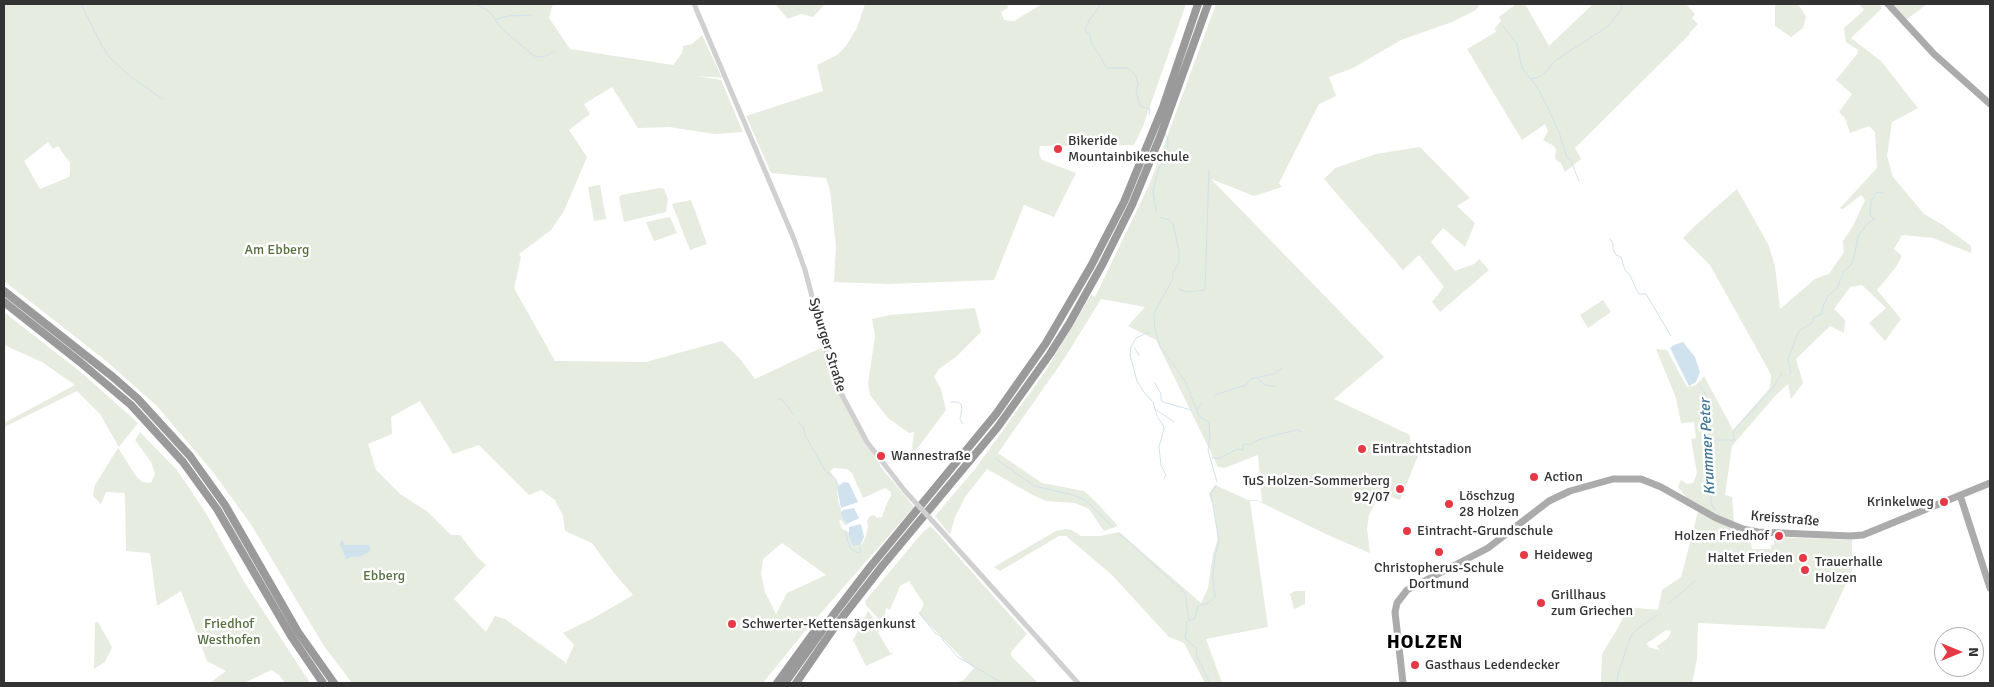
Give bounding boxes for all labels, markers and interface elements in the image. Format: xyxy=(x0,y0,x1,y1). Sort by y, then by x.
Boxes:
place label: Bikeride Mountainbikeschule xyxy=(1068,133,1189,166)
marker: Bikeride Mountainbikeschule xyxy=(1052,143,1064,155)
park label: Am Ebberg xyxy=(245,242,309,258)
street label: Syburger Straße xyxy=(805,296,849,394)
water label: Krummer Peter xyxy=(1696,398,1720,496)
place label: Eintrachtstadion xyxy=(1372,441,1472,457)
marker: Eintrachtstadion xyxy=(1356,443,1368,455)
place label: Wannestraße xyxy=(891,448,971,464)
marker: Wannestraße xyxy=(875,450,887,462)
place label: Action xyxy=(1544,469,1583,485)
marker: Action xyxy=(1528,471,1540,483)
place label: TuS Holzen-Sommerberg 92/07 xyxy=(1243,473,1390,506)
marker: TuS Holzen-Sommerberg 92/07 xyxy=(1394,483,1406,495)
place label: Löschzug 28 Holzen xyxy=(1459,488,1519,520)
place label: Krinkelweg xyxy=(1867,494,1934,510)
marker: Krinkelweg xyxy=(1938,496,1950,508)
marker: Löschzug 28 Holzen xyxy=(1443,498,1455,510)
street label: Kreisstraße xyxy=(1750,508,1820,530)
place label: Eintracht-Grundschule xyxy=(1417,523,1553,539)
marker: Eintracht-Grundschule xyxy=(1401,525,1413,537)
place label: Holzen Friedhof xyxy=(1674,528,1769,544)
marker: Holzen Friedhof xyxy=(1773,530,1785,542)
marker: Christopherus-Schule Dortmund xyxy=(1433,546,1445,558)
place label: Heideweg xyxy=(1534,547,1593,563)
marker: Heideweg xyxy=(1518,549,1530,561)
place label: Haltet Frieden xyxy=(1708,550,1793,566)
marker: Haltet Frieden xyxy=(1797,552,1809,564)
place label: Trauerhalle Holzen xyxy=(1815,554,1883,586)
place label: Christopherus-Schule Dortmund xyxy=(1374,560,1504,592)
marker: Trauerhalle Holzen xyxy=(1799,564,1811,576)
park label: Ebberg xyxy=(363,568,405,584)
place label: Grillhaus zum Griechen xyxy=(1551,587,1633,620)
marker: Grillhaus zum Griechen xyxy=(1535,597,1547,609)
park label: Friedhof Westhofen xyxy=(197,616,261,648)
place label: Schwerter-Kettensägenkunst xyxy=(742,616,916,632)
marker: Schwerter-Kettensägenkunst xyxy=(726,618,738,630)
north arrow xyxy=(1934,627,1984,677)
district label: HOLZEN xyxy=(1386,632,1464,654)
text: N xyxy=(1965,647,1982,657)
place label: Gasthaus Ledendecker xyxy=(1425,657,1560,673)
marker: Gasthaus Ledendecker xyxy=(1409,659,1421,671)

